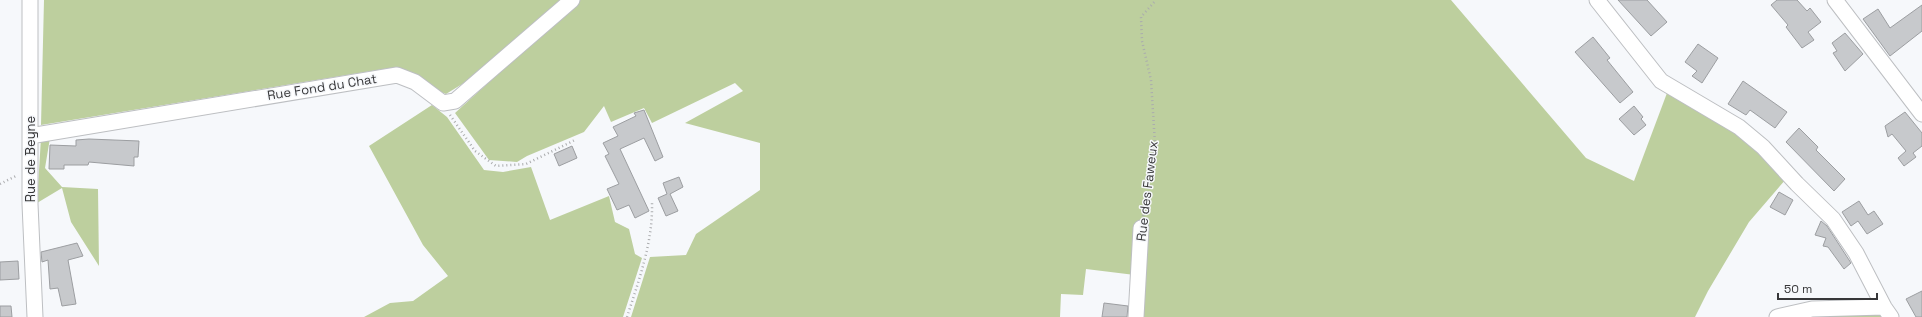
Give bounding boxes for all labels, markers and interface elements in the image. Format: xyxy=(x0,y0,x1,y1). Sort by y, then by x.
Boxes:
street label: Rue Fond du Chat xyxy=(266,70,378,104)
street label: Rue de Beyne xyxy=(22,116,39,202)
street label: Rue des Faweux xyxy=(1132,139,1162,242)
scale bar xyxy=(1778,275,1877,301)
text: 50 m xyxy=(1784,281,1812,297)

